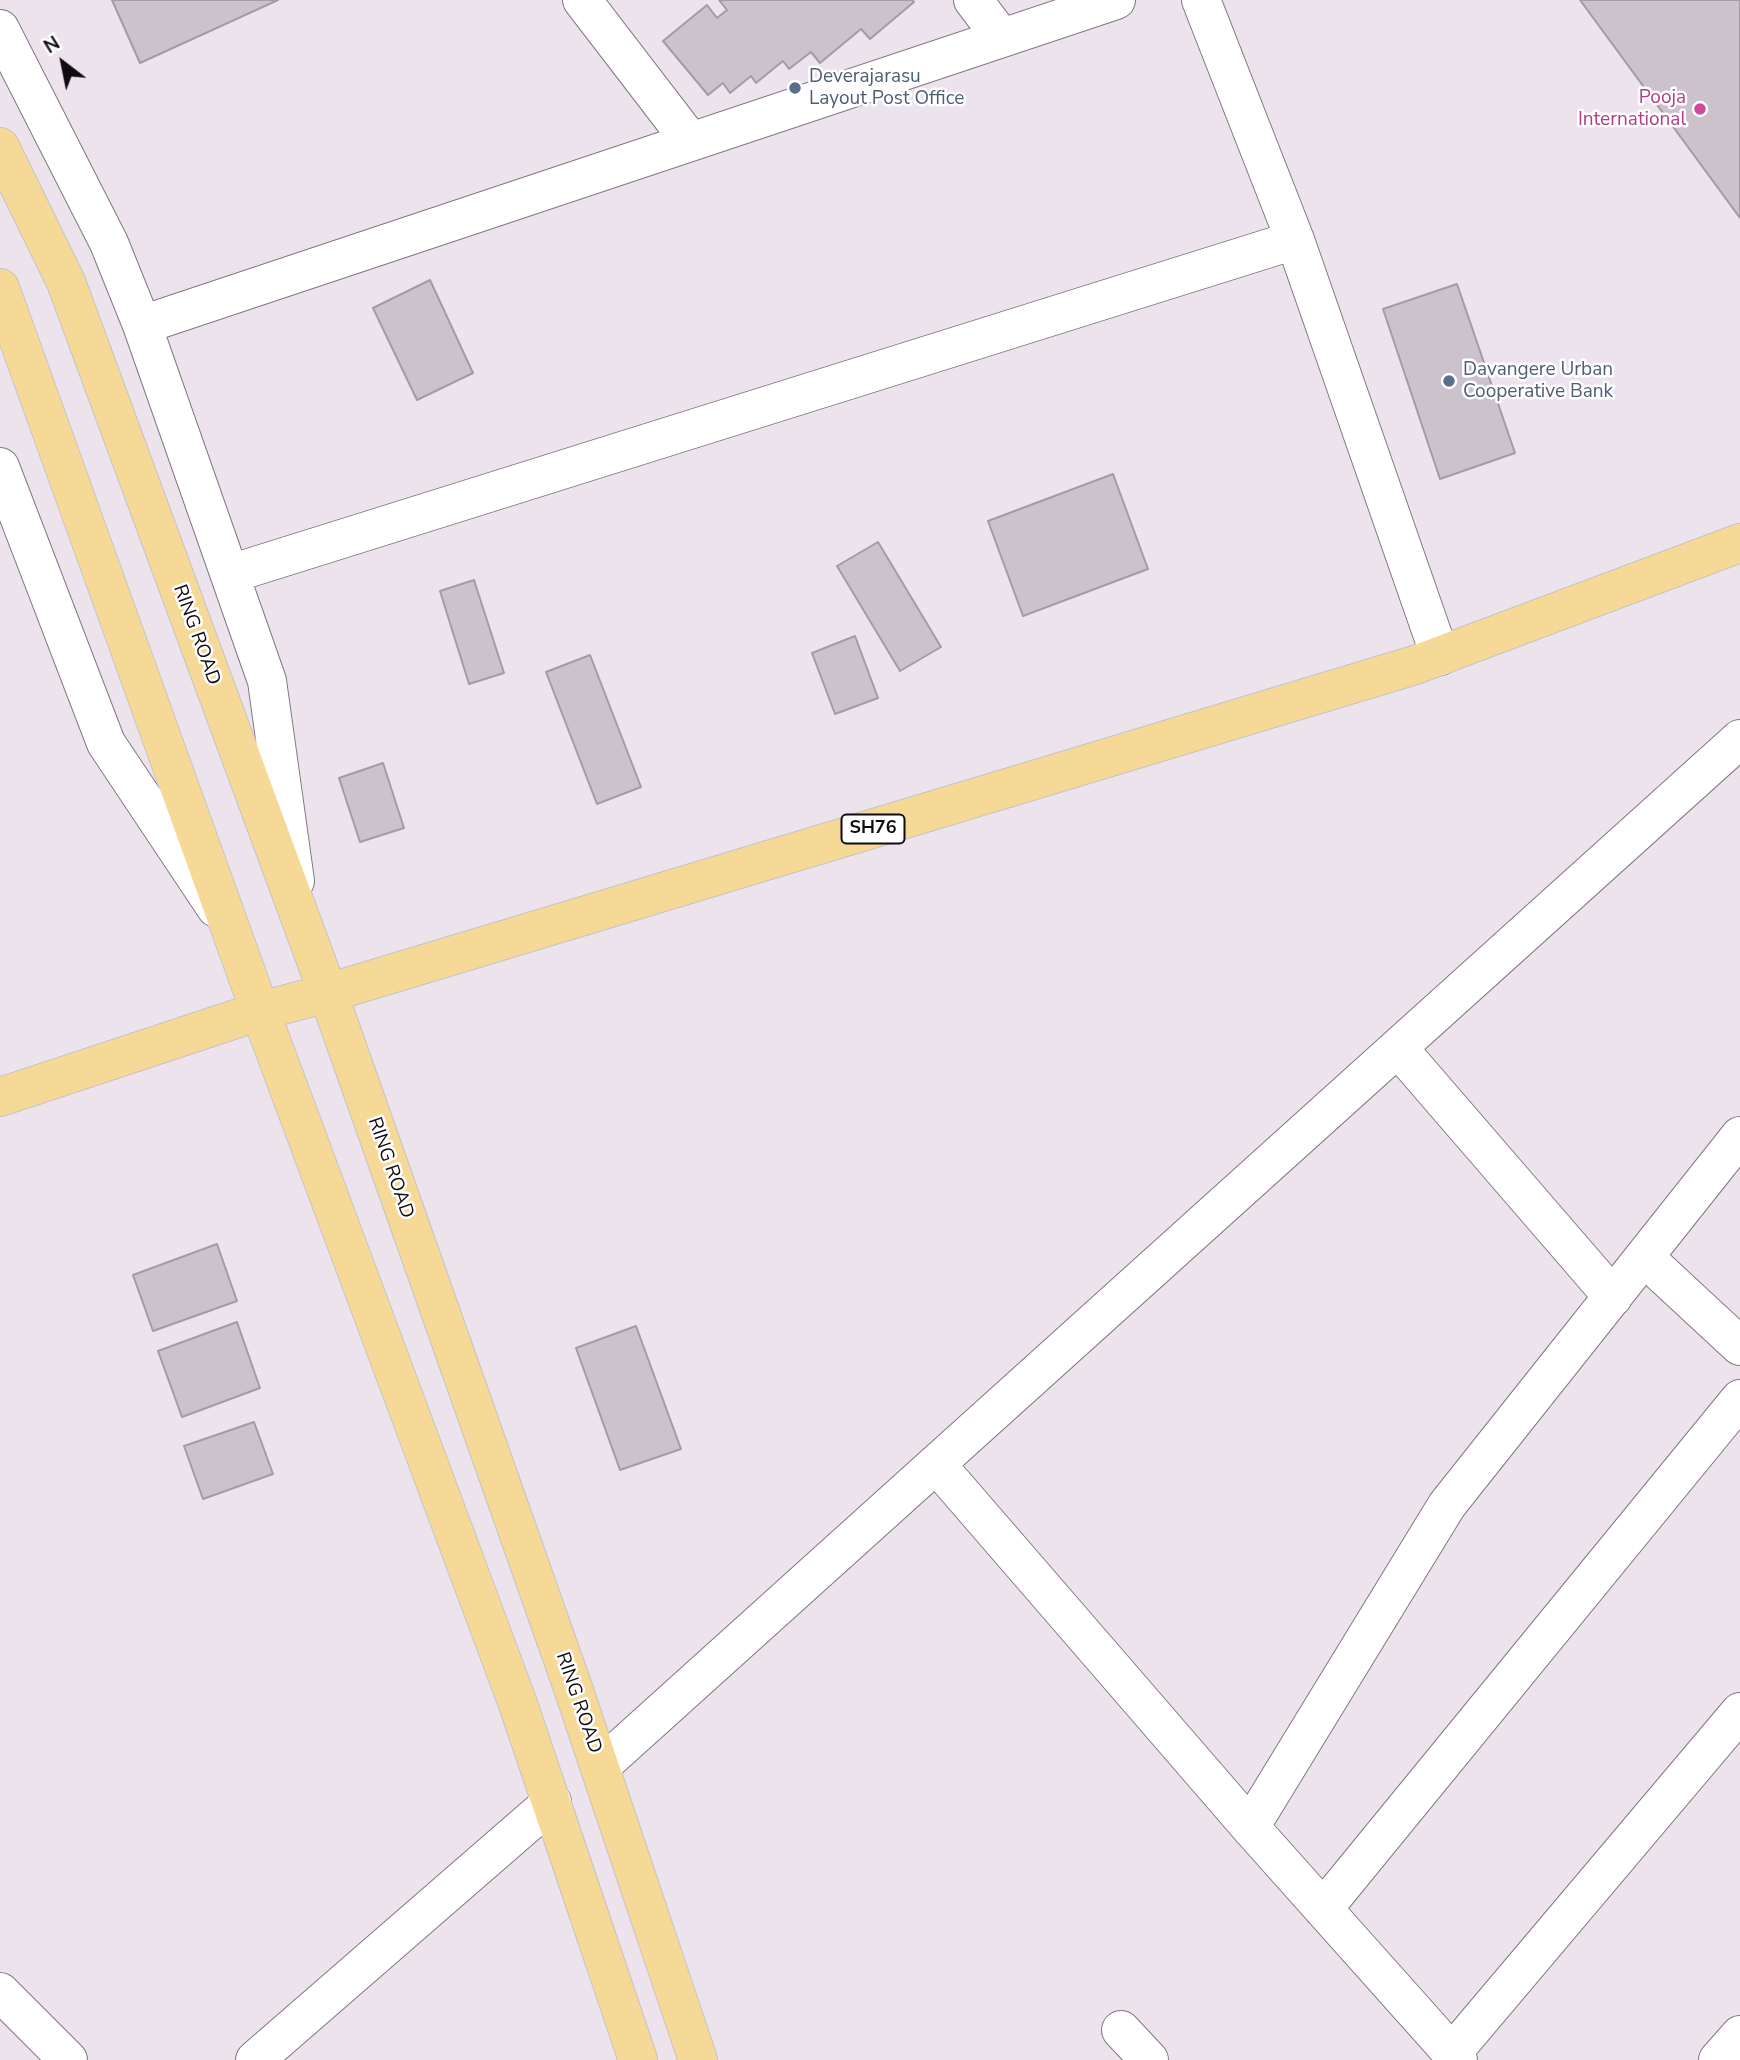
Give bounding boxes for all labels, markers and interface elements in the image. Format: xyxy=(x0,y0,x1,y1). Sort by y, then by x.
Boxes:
north arrow xyxy=(28,28,98,98)
text: N xyxy=(39,30,65,60)
place label: Deverajarasu Layout Post Office xyxy=(809,66,964,110)
marker: Deverajarasu Layout Post Office xyxy=(787,80,803,96)
place label: Pooja International xyxy=(1578,87,1686,131)
marker: Pooja International xyxy=(1692,101,1708,117)
place label: Davangere Urban Cooperative Bank xyxy=(1463,359,1613,403)
marker: Davangere Urban Cooperative Bank xyxy=(1441,373,1457,389)
street label: RING ROAD xyxy=(167,582,225,688)
road number: SH76 xyxy=(842,814,904,844)
street label: RING ROAD xyxy=(362,1115,418,1221)
street label: RING ROAD xyxy=(550,1650,606,1756)

